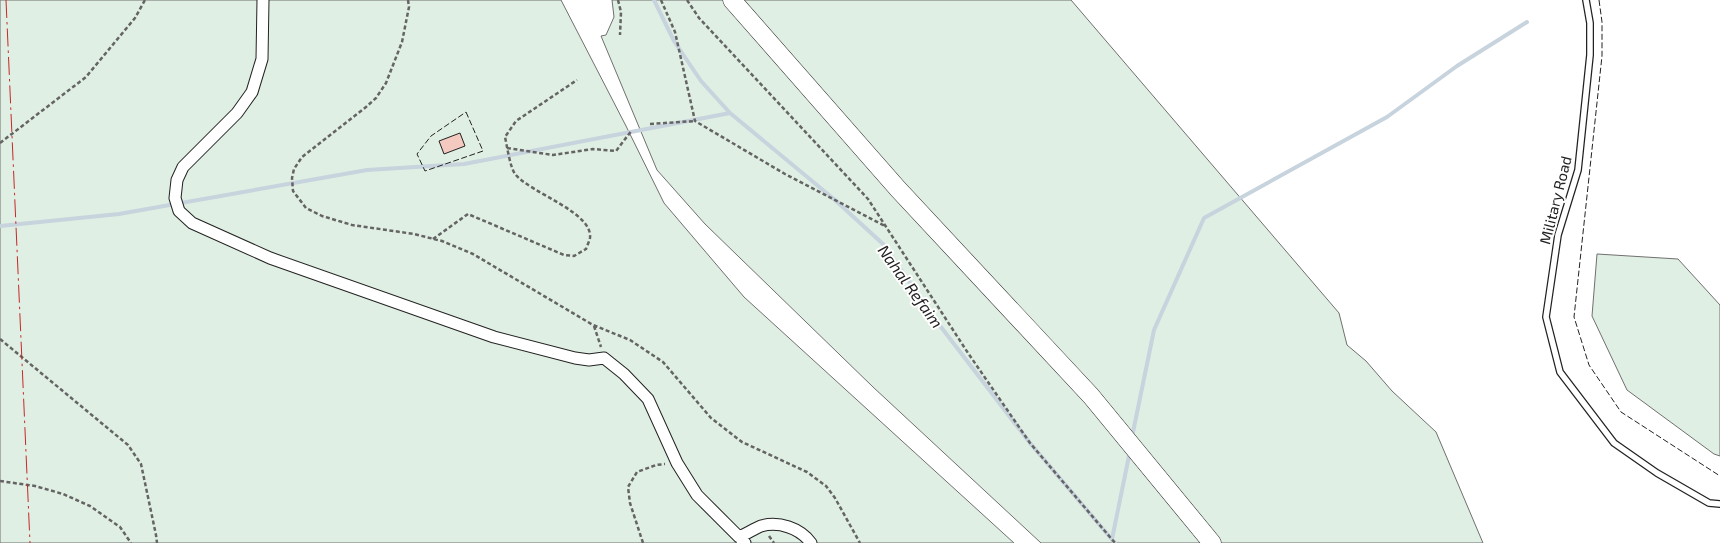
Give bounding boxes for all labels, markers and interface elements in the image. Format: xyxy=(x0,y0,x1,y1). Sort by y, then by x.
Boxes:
street label: Military Road xyxy=(1535,154,1575,246)
water label: Nahal Refaim xyxy=(874,241,948,331)

